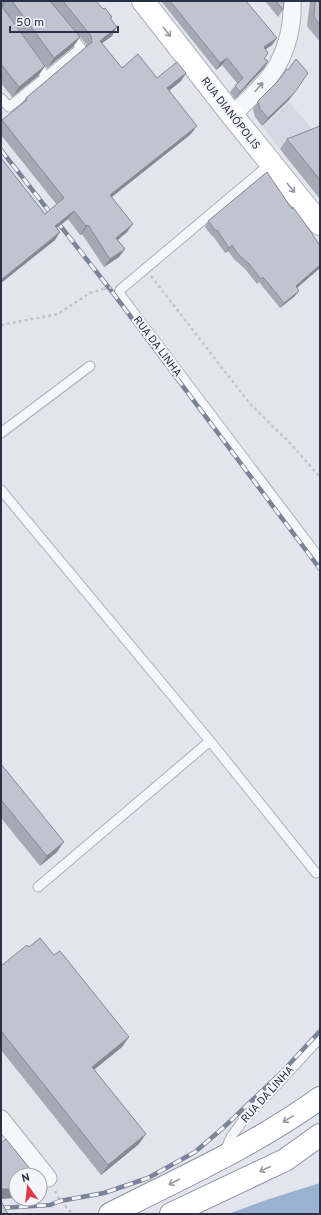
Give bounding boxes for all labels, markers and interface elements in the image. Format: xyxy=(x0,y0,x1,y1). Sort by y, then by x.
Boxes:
scale bar xyxy=(10,8,118,34)
text: 50 m xyxy=(16,15,44,31)
one-way arrow xyxy=(163,26,171,37)
street label: RUA DIANÓPOLIS xyxy=(198,74,264,153)
one-way arrow xyxy=(255,82,264,92)
one-way arrow xyxy=(287,183,296,194)
street label: RUA DA LINHA xyxy=(130,313,185,380)
street label: RUA DA LINHA xyxy=(238,1063,297,1126)
one-way arrow xyxy=(282,1116,294,1124)
one-way arrow xyxy=(260,1166,272,1174)
north arrow xyxy=(8,1167,48,1207)
text: N xyxy=(20,1171,31,1186)
one-way arrow xyxy=(168,1178,180,1186)

